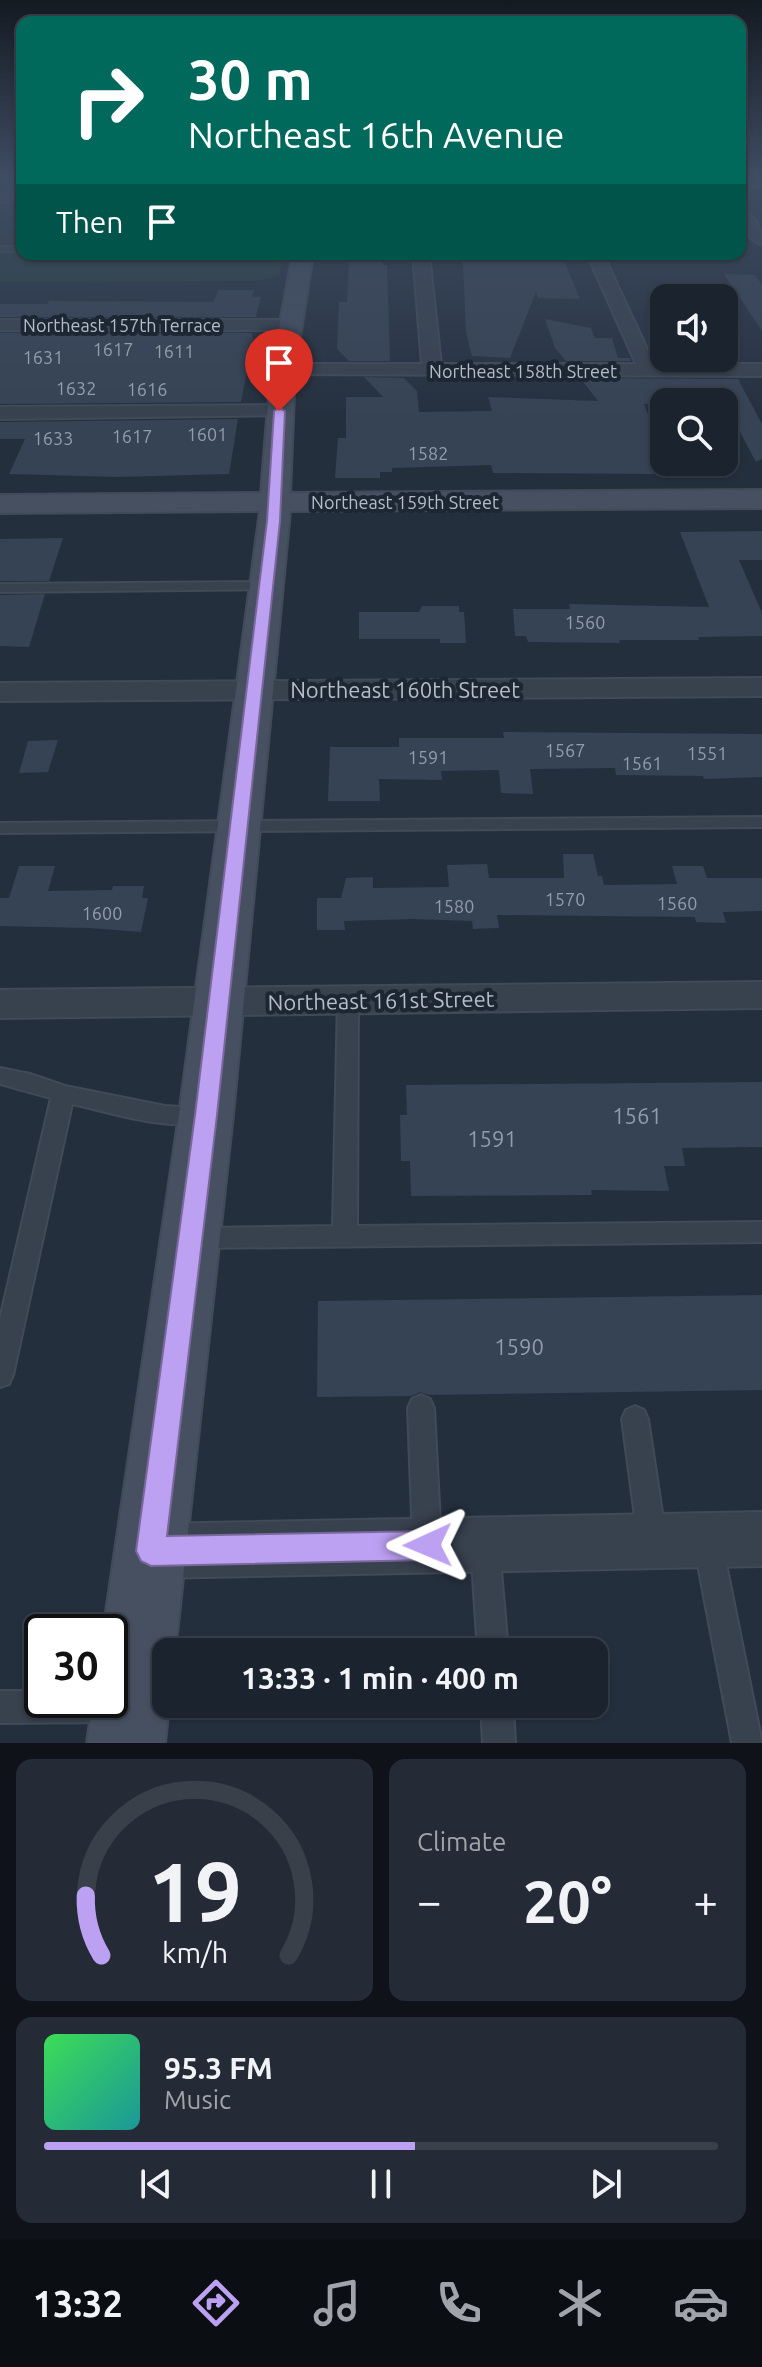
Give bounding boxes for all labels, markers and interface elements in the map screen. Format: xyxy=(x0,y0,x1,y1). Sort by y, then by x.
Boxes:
icon: right xyxy=(56,48,160,152)
text: 30 m xyxy=(188,48,313,111)
text: Northeast 16th Avenue xyxy=(188,114,564,155)
icon: arrive xyxy=(140,200,184,244)
text: Then xyxy=(56,205,124,239)
map controls xyxy=(650,284,738,476)
button: sound xyxy=(650,284,738,372)
street label: Northeast 157th Terrace xyxy=(23,315,221,335)
pin xyxy=(245,329,313,411)
house number: 1617 xyxy=(93,339,133,359)
house number: 1611 xyxy=(154,341,194,361)
icon: arrive xyxy=(257,341,301,385)
house number: 1631 xyxy=(23,347,63,367)
street label: Northeast 158th Street xyxy=(429,361,617,381)
house number: 1632 xyxy=(56,378,96,398)
house number: 1616 xyxy=(127,379,167,399)
button: search xyxy=(650,388,738,476)
house number: 1601 xyxy=(187,424,227,444)
house number: 1617 xyxy=(112,426,152,446)
house number: 1633 xyxy=(33,428,73,448)
house number: 1582 xyxy=(408,443,448,463)
street label: Northeast 159th Street xyxy=(311,492,499,512)
house number: 1560 xyxy=(565,612,605,632)
street label: Northeast 160th Street xyxy=(290,677,520,702)
house number: 1567 xyxy=(545,740,585,760)
house number: 1551 xyxy=(687,743,727,763)
house number: 1591 xyxy=(408,747,448,767)
house number: 1561 xyxy=(622,753,662,773)
house number: 1570 xyxy=(545,889,585,909)
house number: 1560 xyxy=(657,893,697,913)
house number: 1580 xyxy=(434,896,474,916)
house number: 1600 xyxy=(82,903,122,923)
street label: Northeast 161st Street xyxy=(267,986,495,1014)
house number: 1561 xyxy=(612,1103,662,1128)
house number: 1591 xyxy=(467,1126,517,1151)
house number: 1590 xyxy=(494,1334,544,1359)
position arrow xyxy=(386,1503,470,1587)
speed limit sign: 30 xyxy=(24,1614,128,1718)
text: 13:33 · 1 min · 400 m xyxy=(241,1661,519,1695)
text: Climate xyxy=(417,1827,506,1856)
text: 19 xyxy=(148,1844,241,1938)
text: 20° xyxy=(523,1867,612,1934)
text: − xyxy=(417,1876,442,1925)
text: + xyxy=(693,1876,718,1925)
text: km/h xyxy=(162,1936,228,1968)
text: 95.3 FM xyxy=(164,2051,273,2085)
text: Music xyxy=(164,2085,231,2114)
icon: previous xyxy=(134,2162,178,2206)
icon: pause xyxy=(359,2162,403,2206)
icon: next xyxy=(584,2162,628,2206)
icon: directions xyxy=(188,2275,244,2331)
icon: music xyxy=(309,2275,365,2331)
icon: phone xyxy=(431,2275,487,2331)
icon: climate xyxy=(552,2275,608,2331)
icon: car xyxy=(673,2275,729,2331)
text: 13:32 xyxy=(33,2283,123,2324)

